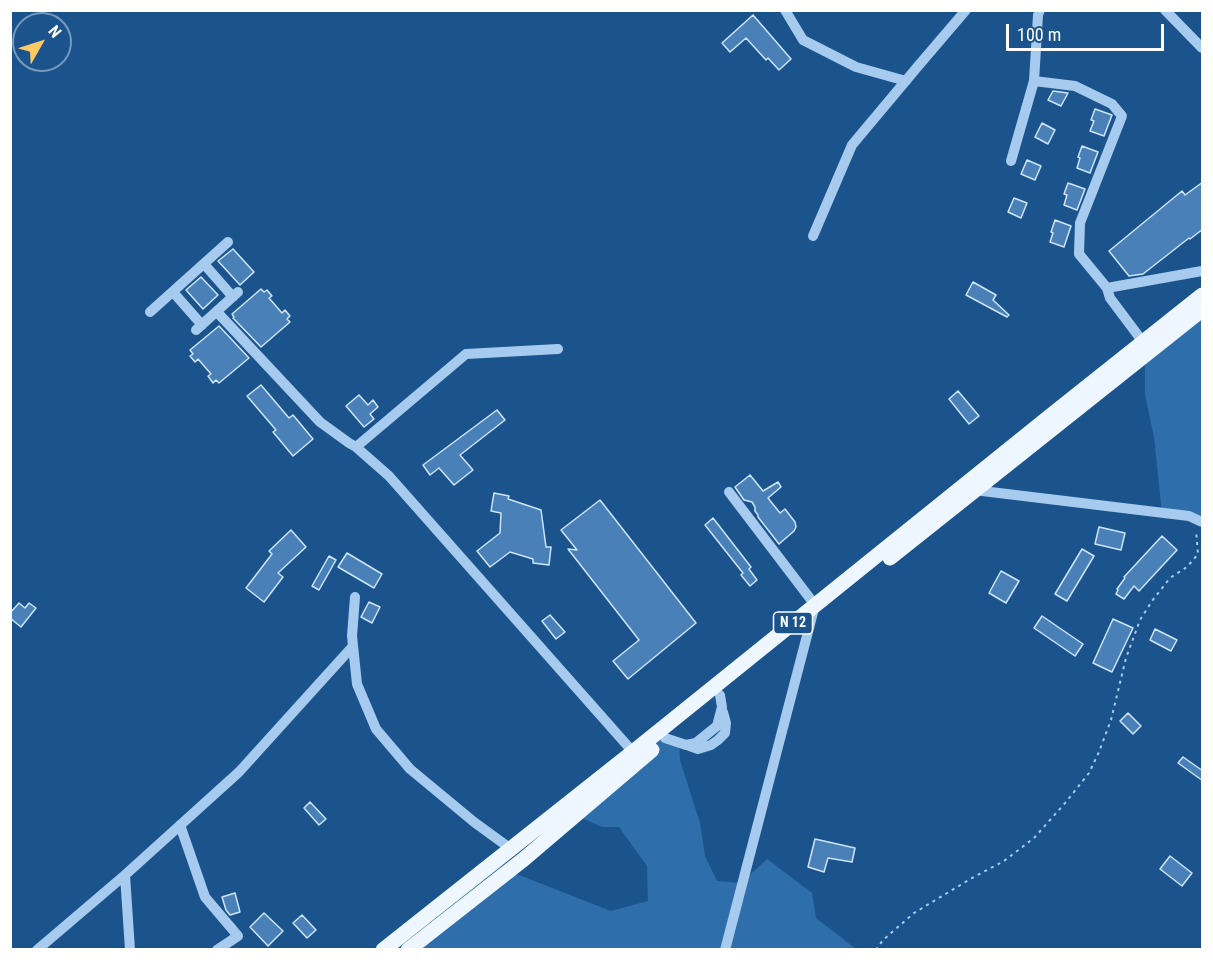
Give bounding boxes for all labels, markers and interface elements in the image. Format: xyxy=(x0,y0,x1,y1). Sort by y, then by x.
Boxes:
north arrow xyxy=(12,12,72,72)
scale bar xyxy=(1009,12,1166,50)
text: N xyxy=(44,22,65,41)
text: 100 m xyxy=(1017,24,1061,45)
road number: N 12 xyxy=(774,612,812,634)

